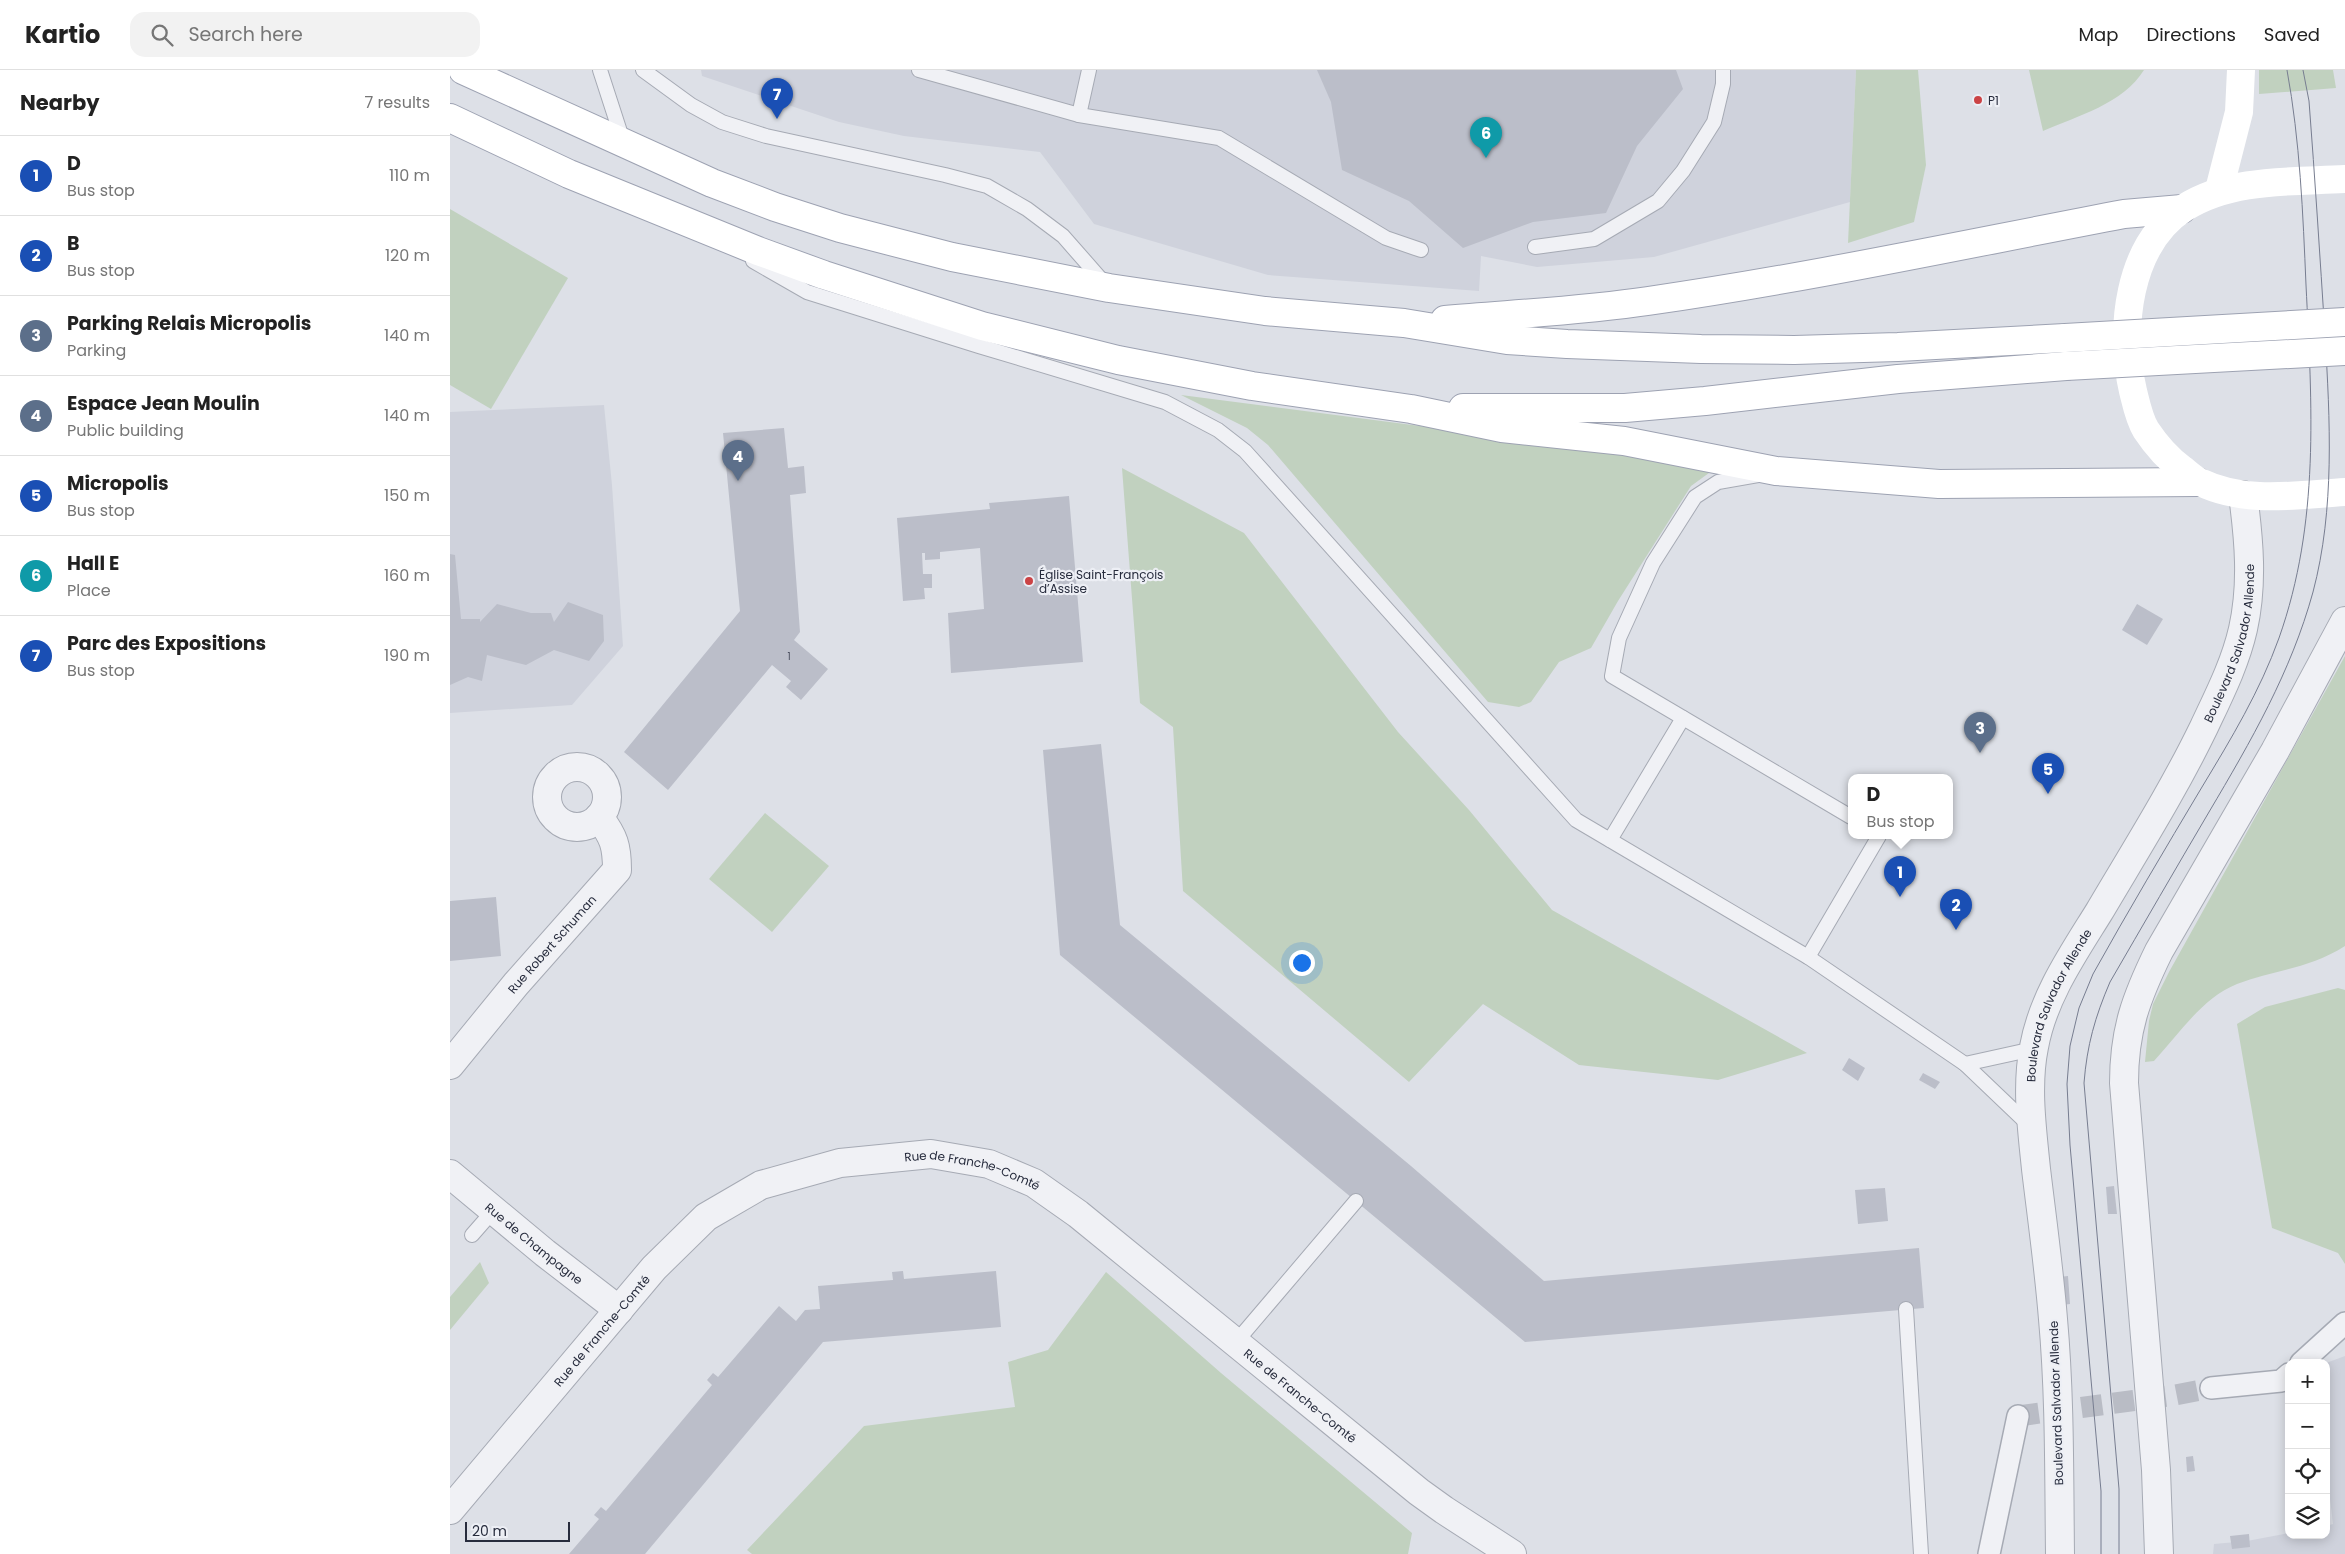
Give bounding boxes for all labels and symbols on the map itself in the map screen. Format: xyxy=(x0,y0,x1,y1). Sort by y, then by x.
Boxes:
pin: 7 xyxy=(761,78,793,119)
place label: P1 xyxy=(1988,92,1999,109)
marker: P1 xyxy=(1972,94,1984,106)
pin: 6 xyxy=(1470,117,1502,158)
pin: 4 xyxy=(722,440,754,481)
street label: Boulevard Salvador Allende xyxy=(2199,564,2258,725)
place label: Église Saint-François d’Assise xyxy=(1039,566,1163,597)
marker: Église Saint-François d’Assise xyxy=(1023,575,1035,587)
house number: 1 xyxy=(787,649,791,664)
pin: 3 xyxy=(1964,712,1996,753)
pin: 5 xyxy=(2032,753,2064,794)
pin: 1 xyxy=(1884,856,1916,897)
pin: 2 xyxy=(1940,889,1972,930)
street label: Rue Robert Schuman xyxy=(503,891,600,997)
street label: Boulevard Salvador Allende xyxy=(2022,925,2095,1082)
your location xyxy=(1289,950,1315,976)
street label: Rue de Franche-Comté xyxy=(903,1145,1044,1194)
street label: Rue de Champagne xyxy=(482,1198,587,1288)
street label: Rue de Franche-Comté xyxy=(550,1271,653,1390)
street label: Boulevard Salvador Allende xyxy=(2045,1320,2067,1486)
street label: Rue de Franche-Comté xyxy=(1240,1344,1361,1447)
scale bar xyxy=(465,1519,570,1542)

